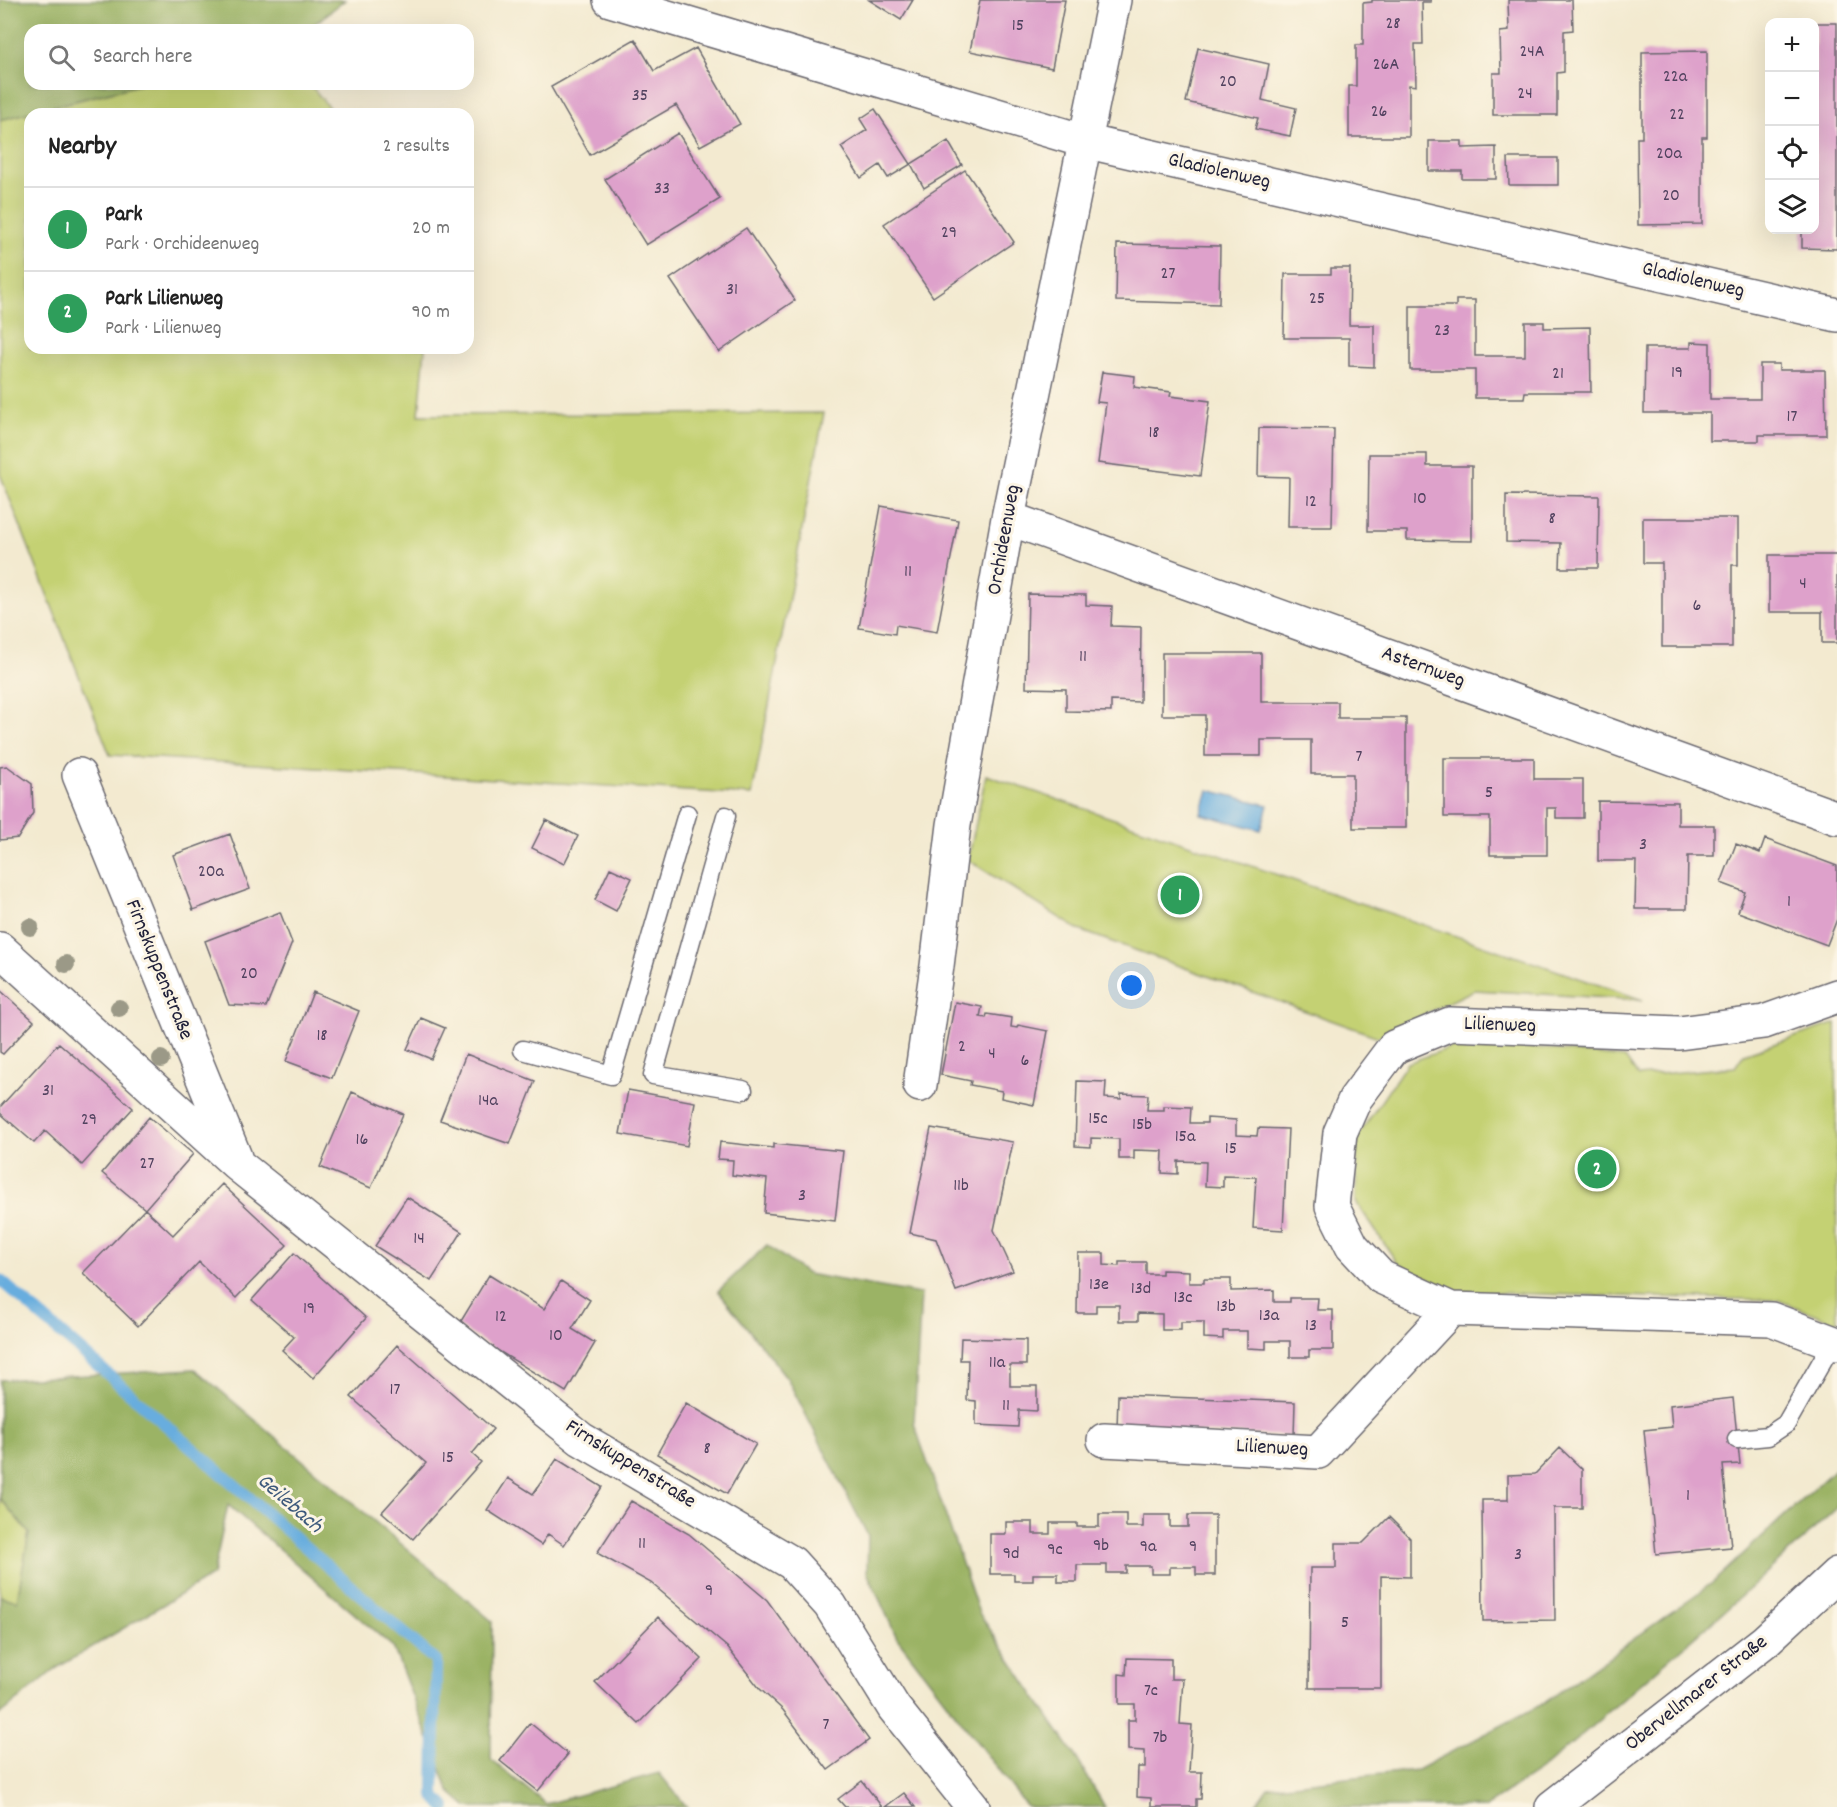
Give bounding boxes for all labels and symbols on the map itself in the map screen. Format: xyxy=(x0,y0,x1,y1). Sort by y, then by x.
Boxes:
house number: 28 xyxy=(1385,12,1401,37)
house number: 15 xyxy=(1012,14,1024,39)
house number: 24A xyxy=(1519,40,1545,65)
house number: 26A xyxy=(1373,53,1399,78)
house number: 22a xyxy=(1663,65,1688,90)
house number: 20 xyxy=(1219,70,1237,95)
house number: 24 xyxy=(1517,82,1533,107)
house number: 35 xyxy=(632,84,648,109)
house number: 26 xyxy=(1371,100,1387,125)
house number: 22 xyxy=(1669,103,1685,128)
house number: 20a xyxy=(1656,142,1683,167)
street label: Gladiolenweg xyxy=(1165,146,1273,198)
house number: 33 xyxy=(654,177,670,202)
house number: 20 xyxy=(1662,184,1680,209)
house number: 29 xyxy=(941,221,957,246)
street label: Gladiolenweg xyxy=(1639,255,1747,307)
house number: 27 xyxy=(1161,262,1175,287)
house number: 31 xyxy=(726,278,738,303)
house number: 25 xyxy=(1309,287,1325,312)
house number: 23 xyxy=(1434,319,1450,344)
house number: 19 xyxy=(1671,361,1683,386)
house number: 21 xyxy=(1552,362,1564,387)
house number: 17 xyxy=(1787,405,1798,430)
house number: 18 xyxy=(1148,421,1160,446)
street label: Orchideenweg xyxy=(981,482,1029,598)
house number: 10 xyxy=(1413,487,1427,512)
house number: 12 xyxy=(1305,490,1317,515)
house number: 8 xyxy=(1548,507,1556,532)
house number: 11 xyxy=(904,560,912,585)
house number: 4 xyxy=(1799,572,1807,597)
house number: 6 xyxy=(1693,594,1701,619)
street label: Asternweg xyxy=(1377,639,1469,697)
house number: 11 xyxy=(1079,645,1087,670)
house number: 7 xyxy=(1356,745,1363,770)
house number: 5 xyxy=(1485,781,1493,806)
house number: 3 xyxy=(1639,833,1647,858)
house number: 20a xyxy=(198,860,225,885)
pin: 1 xyxy=(1160,872,1200,918)
house number: 1 xyxy=(1787,890,1791,915)
street label: Firnskuppenstraße xyxy=(116,895,200,1045)
house number: 20 xyxy=(240,962,258,987)
your location xyxy=(1117,971,1146,1000)
street label: Lilienweg xyxy=(1463,1010,1537,1042)
house number: 18 xyxy=(316,1024,328,1049)
house number: 2 xyxy=(958,1035,966,1060)
house number: 4 xyxy=(988,1042,996,1067)
house number: 6 xyxy=(1021,1049,1029,1074)
house number: 31 xyxy=(42,1079,54,1104)
house number: 14a xyxy=(478,1089,498,1114)
house number: 15c xyxy=(1088,1107,1108,1132)
house number: 29 xyxy=(81,1108,97,1133)
house number: 15b xyxy=(1132,1113,1152,1138)
house number: 15a xyxy=(1175,1125,1196,1150)
house number: 16 xyxy=(356,1128,368,1153)
house number: 15 xyxy=(1225,1137,1237,1162)
pin: 2 xyxy=(1578,1146,1616,1192)
house number: 27 xyxy=(140,1152,154,1177)
house number: 11b xyxy=(953,1174,969,1199)
house number: 3 xyxy=(798,1184,806,1209)
house number: 14 xyxy=(413,1227,425,1252)
house number: 13e xyxy=(1089,1273,1109,1298)
house number: 13d xyxy=(1131,1277,1151,1302)
house number: 13c xyxy=(1173,1286,1193,1311)
house number: 13b xyxy=(1216,1295,1236,1320)
house number: 19 xyxy=(303,1297,315,1322)
house number: 13a xyxy=(1259,1304,1280,1329)
house number: 12 xyxy=(495,1305,507,1330)
house number: 13 xyxy=(1305,1314,1317,1339)
house number: 10 xyxy=(549,1324,563,1349)
house number: 11a xyxy=(989,1351,1006,1376)
house number: 17 xyxy=(390,1378,401,1403)
house number: 11 xyxy=(1002,1394,1010,1419)
street label: Firnskuppenstraße xyxy=(559,1413,701,1517)
street label: Lilienweg xyxy=(1235,1432,1309,1466)
house number: 8 xyxy=(703,1437,711,1462)
house number: 15 xyxy=(442,1446,454,1471)
water label: Geilebach xyxy=(249,1467,329,1542)
house number: 1 xyxy=(1686,1484,1690,1509)
house number: 11 xyxy=(638,1532,646,1557)
house number: 9b xyxy=(1093,1534,1109,1559)
house number: 9a xyxy=(1140,1535,1157,1560)
house number: 9 xyxy=(1189,1535,1197,1560)
house number: 9c xyxy=(1047,1538,1063,1563)
house number: 9d xyxy=(1003,1542,1019,1567)
house number: 3 xyxy=(1514,1543,1522,1568)
house number: 9 xyxy=(705,1579,713,1604)
house number: 5 xyxy=(1341,1611,1349,1636)
street label: Obervellmarer Straße xyxy=(1619,1629,1775,1759)
house number: 7c xyxy=(1144,1679,1158,1704)
house number: 7 xyxy=(823,1713,830,1738)
house number: 7b xyxy=(1153,1726,1168,1751)

